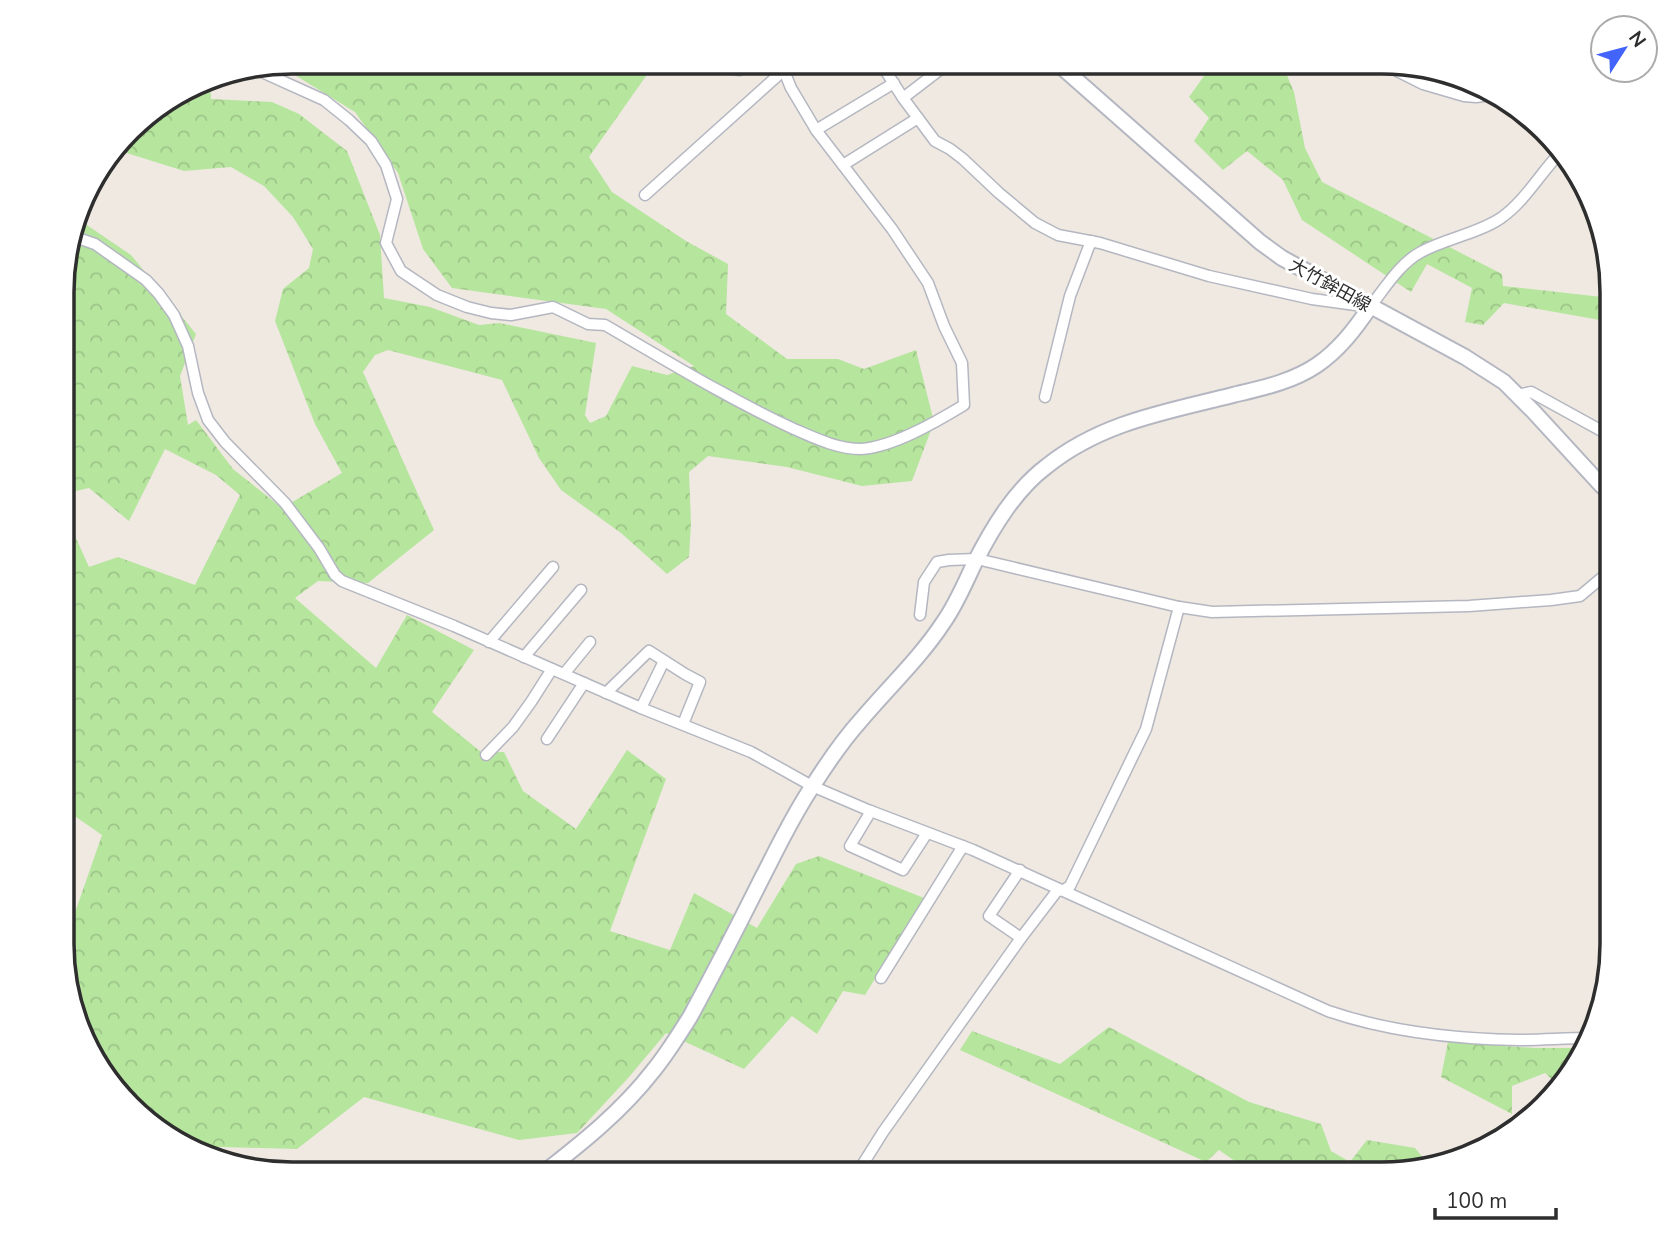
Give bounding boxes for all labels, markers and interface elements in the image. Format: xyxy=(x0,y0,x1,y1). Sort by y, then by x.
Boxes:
north arrow xyxy=(1589,14,1659,84)
text: N xyxy=(1622,26,1652,53)
street label: 大竹鉾田線 xyxy=(1285,253,1375,317)
scale bar xyxy=(1435,1176,1556,1220)
text: 100 m xyxy=(1446,1187,1507,1215)

